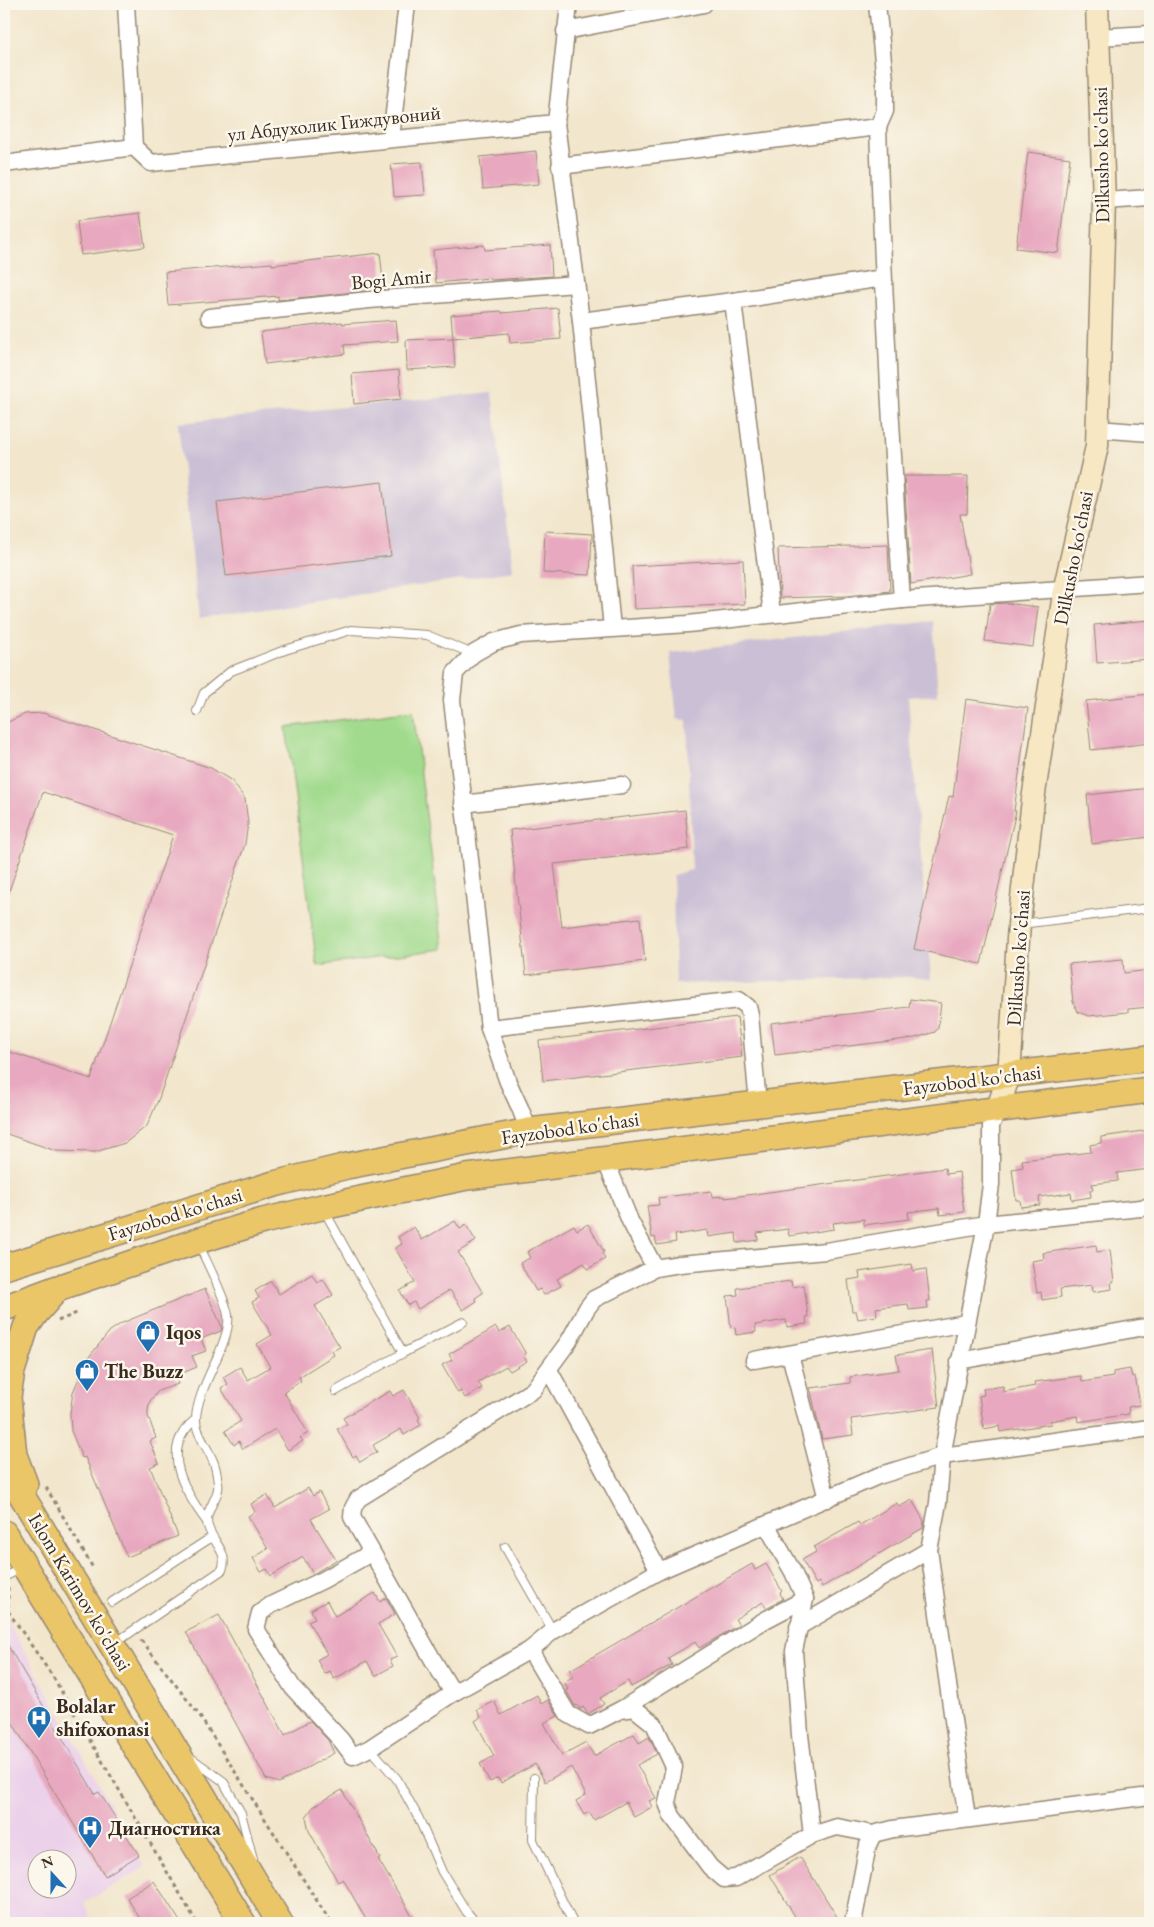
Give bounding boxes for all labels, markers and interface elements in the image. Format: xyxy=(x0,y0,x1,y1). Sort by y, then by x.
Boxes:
street label: Dilkusho ko'chasi xyxy=(1087,86,1115,223)
street label: ул Абдухолик Гиждувоний xyxy=(226,99,442,147)
street label: Bogi Amir xyxy=(350,263,432,295)
street label: Dilkusho ko'chasi xyxy=(1047,488,1099,627)
street label: Dilkusho ko'chasi xyxy=(1000,889,1036,1027)
street label: Fayzobod ko'chasi xyxy=(901,1059,1043,1101)
street label: Fayzobod ko'chasi xyxy=(499,1105,641,1151)
street label: Fayzobod ko'chasi xyxy=(105,1181,245,1247)
shop icon: Iqos xyxy=(135,1319,161,1353)
place label: Iqos xyxy=(166,1319,201,1345)
shop icon: The Buzz xyxy=(74,1358,100,1392)
place label: The Buzz xyxy=(104,1358,183,1384)
street label: Islom Karimov ko'chasi xyxy=(23,1508,137,1676)
place label: Bolalar shifoxonasi xyxy=(56,1693,149,1742)
hospital icon: Bolalar shifoxonasi xyxy=(26,1705,52,1739)
hospital icon: Диагностика xyxy=(77,1815,103,1849)
place label: Диагностика xyxy=(108,1815,221,1841)
north arrow xyxy=(28,1850,78,1900)
text: N xyxy=(39,1851,56,1872)

